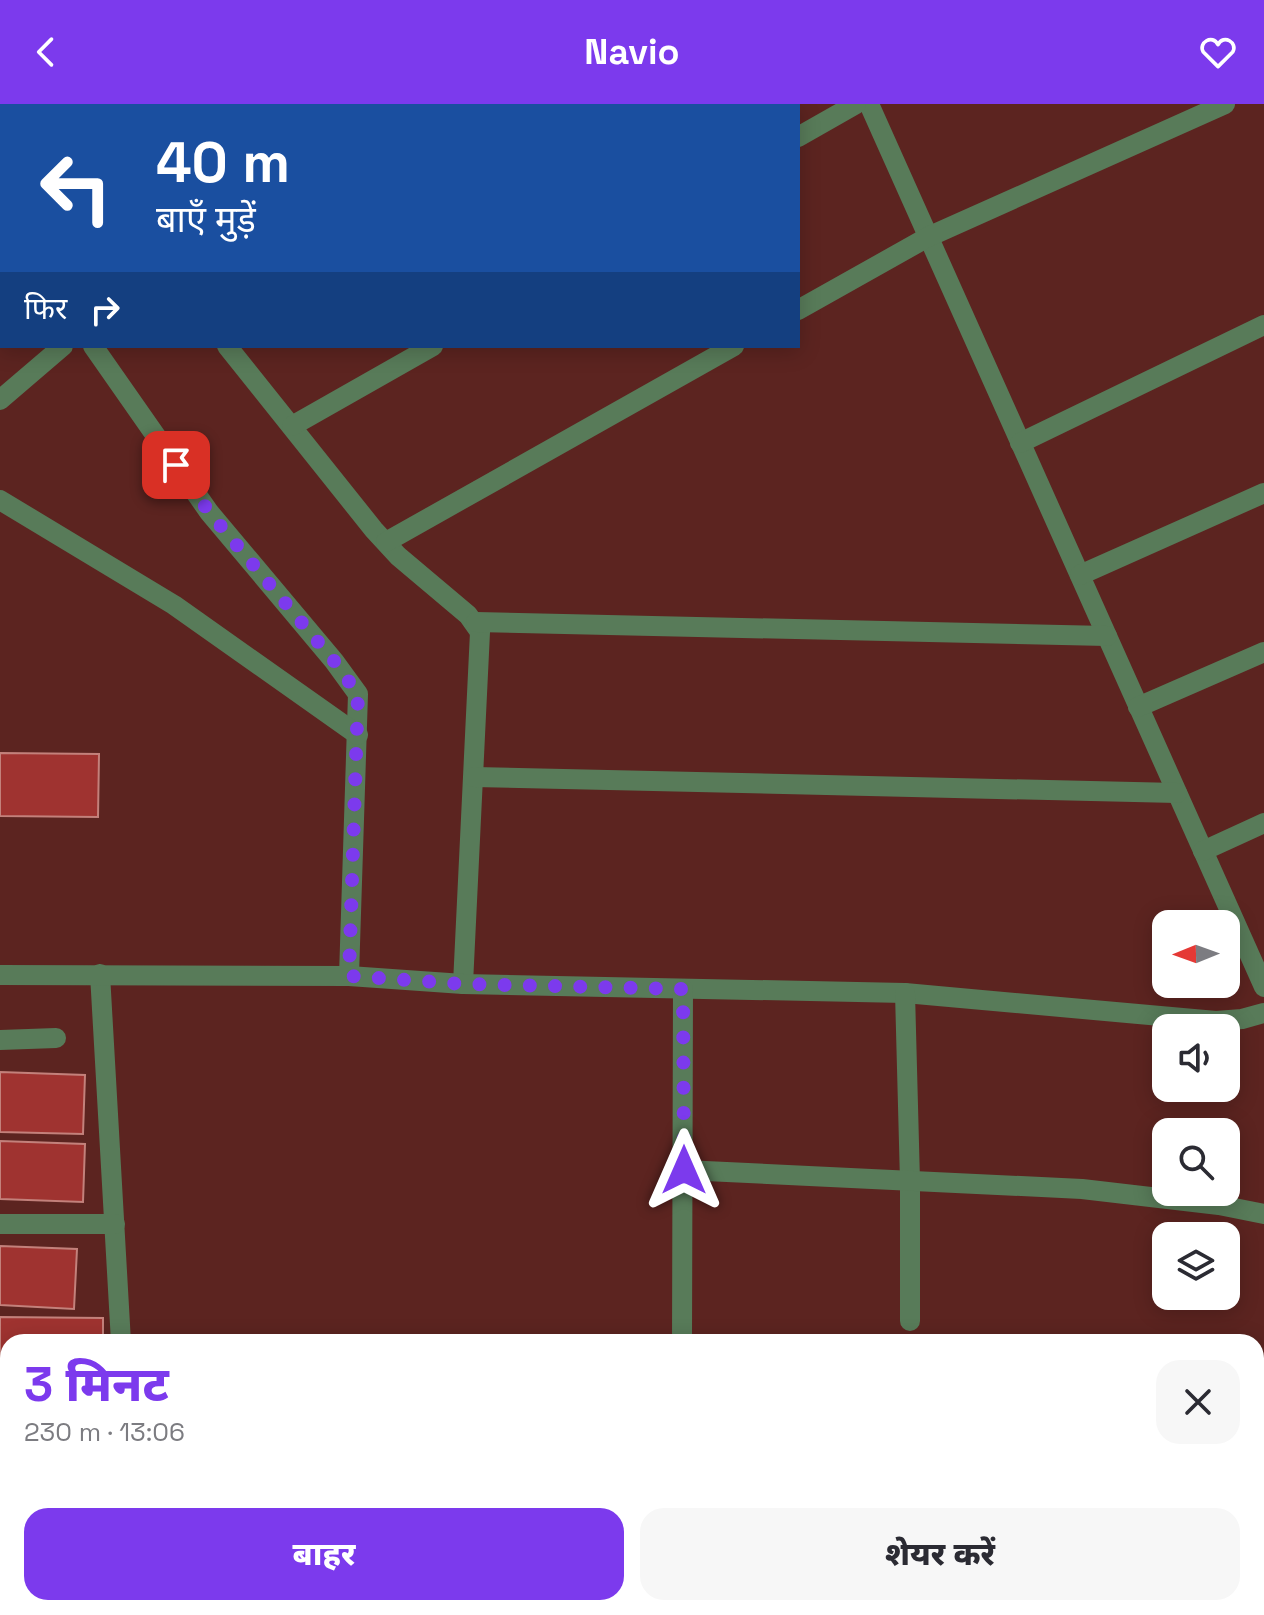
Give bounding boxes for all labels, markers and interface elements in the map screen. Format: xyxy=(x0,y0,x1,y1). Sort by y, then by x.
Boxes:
text: Navio xyxy=(584,29,680,75)
icon: back xyxy=(24,30,68,74)
icon: heart xyxy=(1196,30,1240,74)
text: 40 m xyxy=(156,127,290,198)
icon: left xyxy=(24,136,128,240)
text: बाएँ मुड़ें xyxy=(156,197,256,243)
icon: right xyxy=(83,288,127,332)
text: फिर xyxy=(24,289,67,328)
pin xyxy=(142,431,210,499)
icon: arrive xyxy=(154,443,198,487)
north arrow xyxy=(1152,910,1240,998)
map controls xyxy=(1152,910,1240,1310)
button: sound xyxy=(1152,1014,1240,1102)
button: search xyxy=(1152,1118,1240,1206)
position arrow xyxy=(642,1128,726,1212)
button: layers xyxy=(1152,1222,1240,1310)
text: 3 मिनट xyxy=(24,1354,169,1415)
button: close xyxy=(1156,1360,1240,1444)
text: 230 m · 13:06 xyxy=(24,1415,185,1449)
button: बाहर xyxy=(24,1508,624,1600)
button: शेयर करें xyxy=(640,1508,1240,1600)

